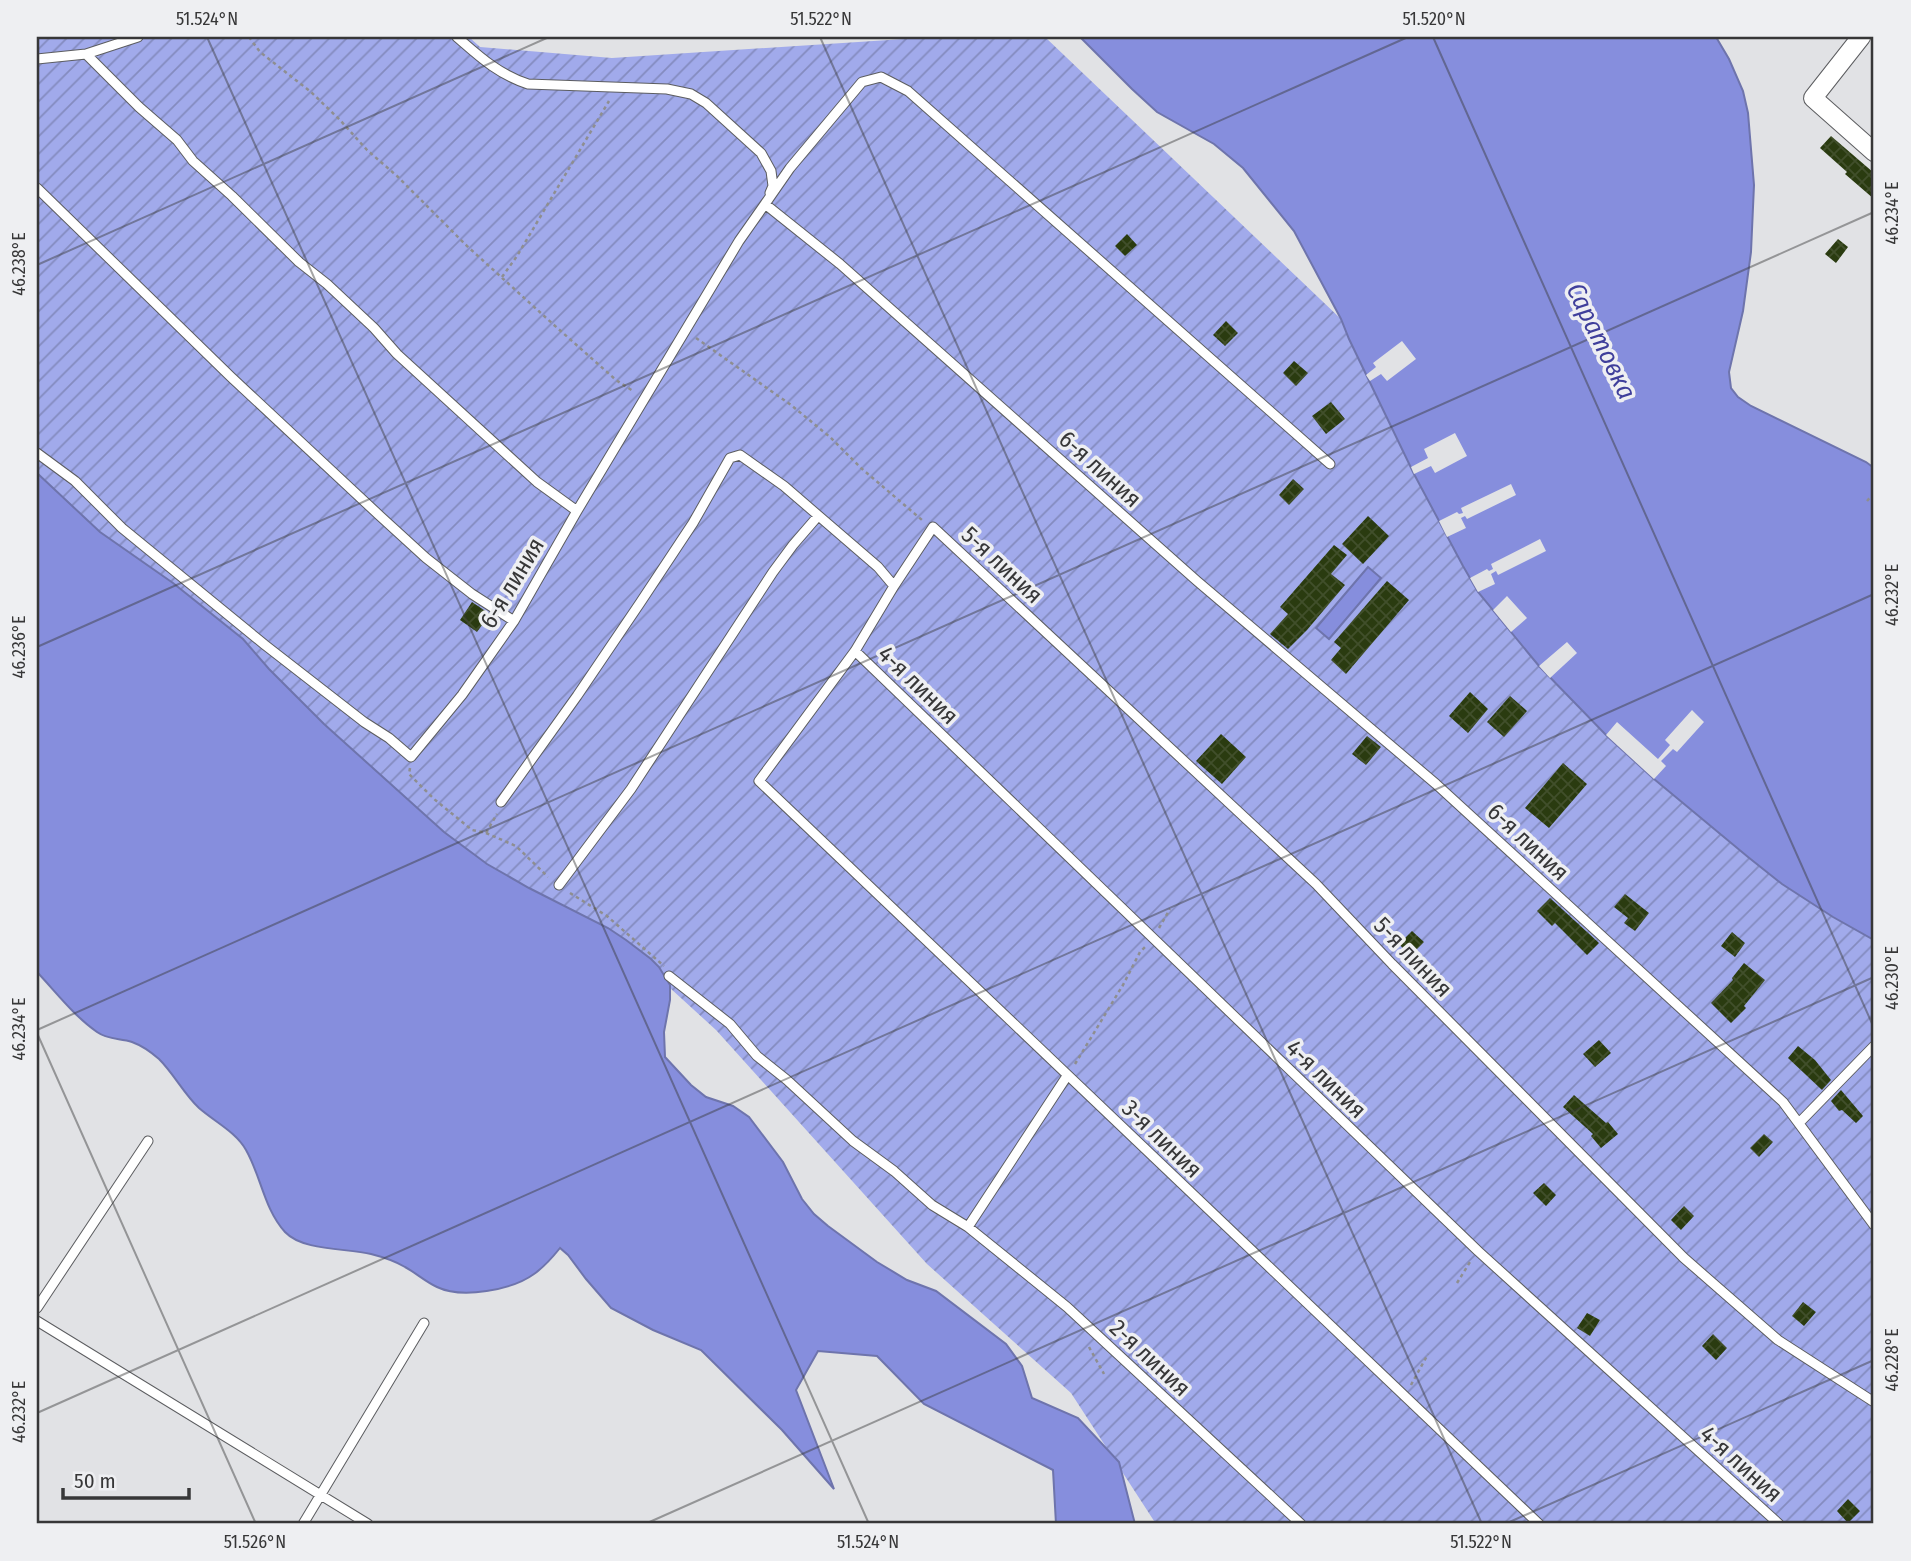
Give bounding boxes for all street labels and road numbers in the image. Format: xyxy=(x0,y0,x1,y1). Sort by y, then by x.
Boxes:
street label: 6-я линия xyxy=(1053,425,1147,513)
street label: 5-я линия xyxy=(956,521,1048,609)
street label: 6-я линия xyxy=(474,533,550,633)
street label: 4-я линия xyxy=(872,640,964,730)
street label: 6-я линия xyxy=(1482,797,1574,887)
street label: 5-я линия xyxy=(1368,911,1458,1003)
street label: 4-я линия xyxy=(1280,1034,1372,1124)
street label: 3-я линия xyxy=(1116,1094,1208,1184)
street label: 2-я линия xyxy=(1104,1314,1196,1402)
street label: 4-я линия xyxy=(1694,1420,1788,1508)

